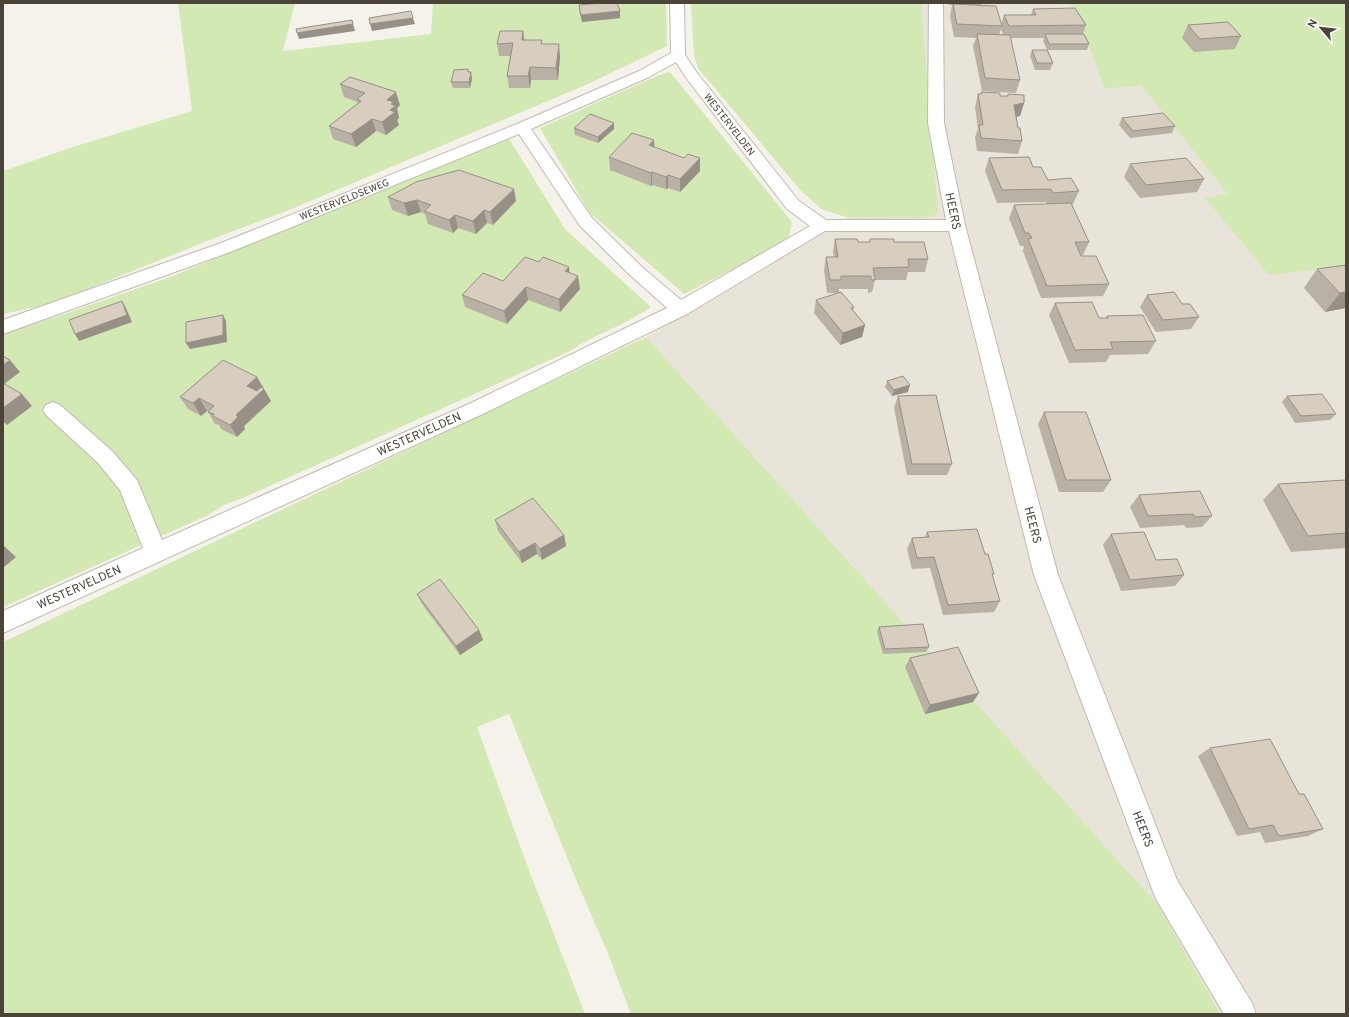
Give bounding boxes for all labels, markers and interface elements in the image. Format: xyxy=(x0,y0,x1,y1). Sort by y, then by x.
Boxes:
north arrow xyxy=(1301,8,1341,48)
text: N xyxy=(1305,17,1321,31)
street label: WESTERVELDEN xyxy=(700,91,757,159)
street label: WESTERVELDSEWEG xyxy=(298,176,391,224)
street label: HEERS xyxy=(940,191,964,231)
street label: WESTERVELDEN xyxy=(375,409,464,461)
street label: HEERS xyxy=(1020,505,1044,545)
street label: WESTERVELDEN xyxy=(35,562,124,614)
street label: HEERS xyxy=(1128,809,1156,850)

